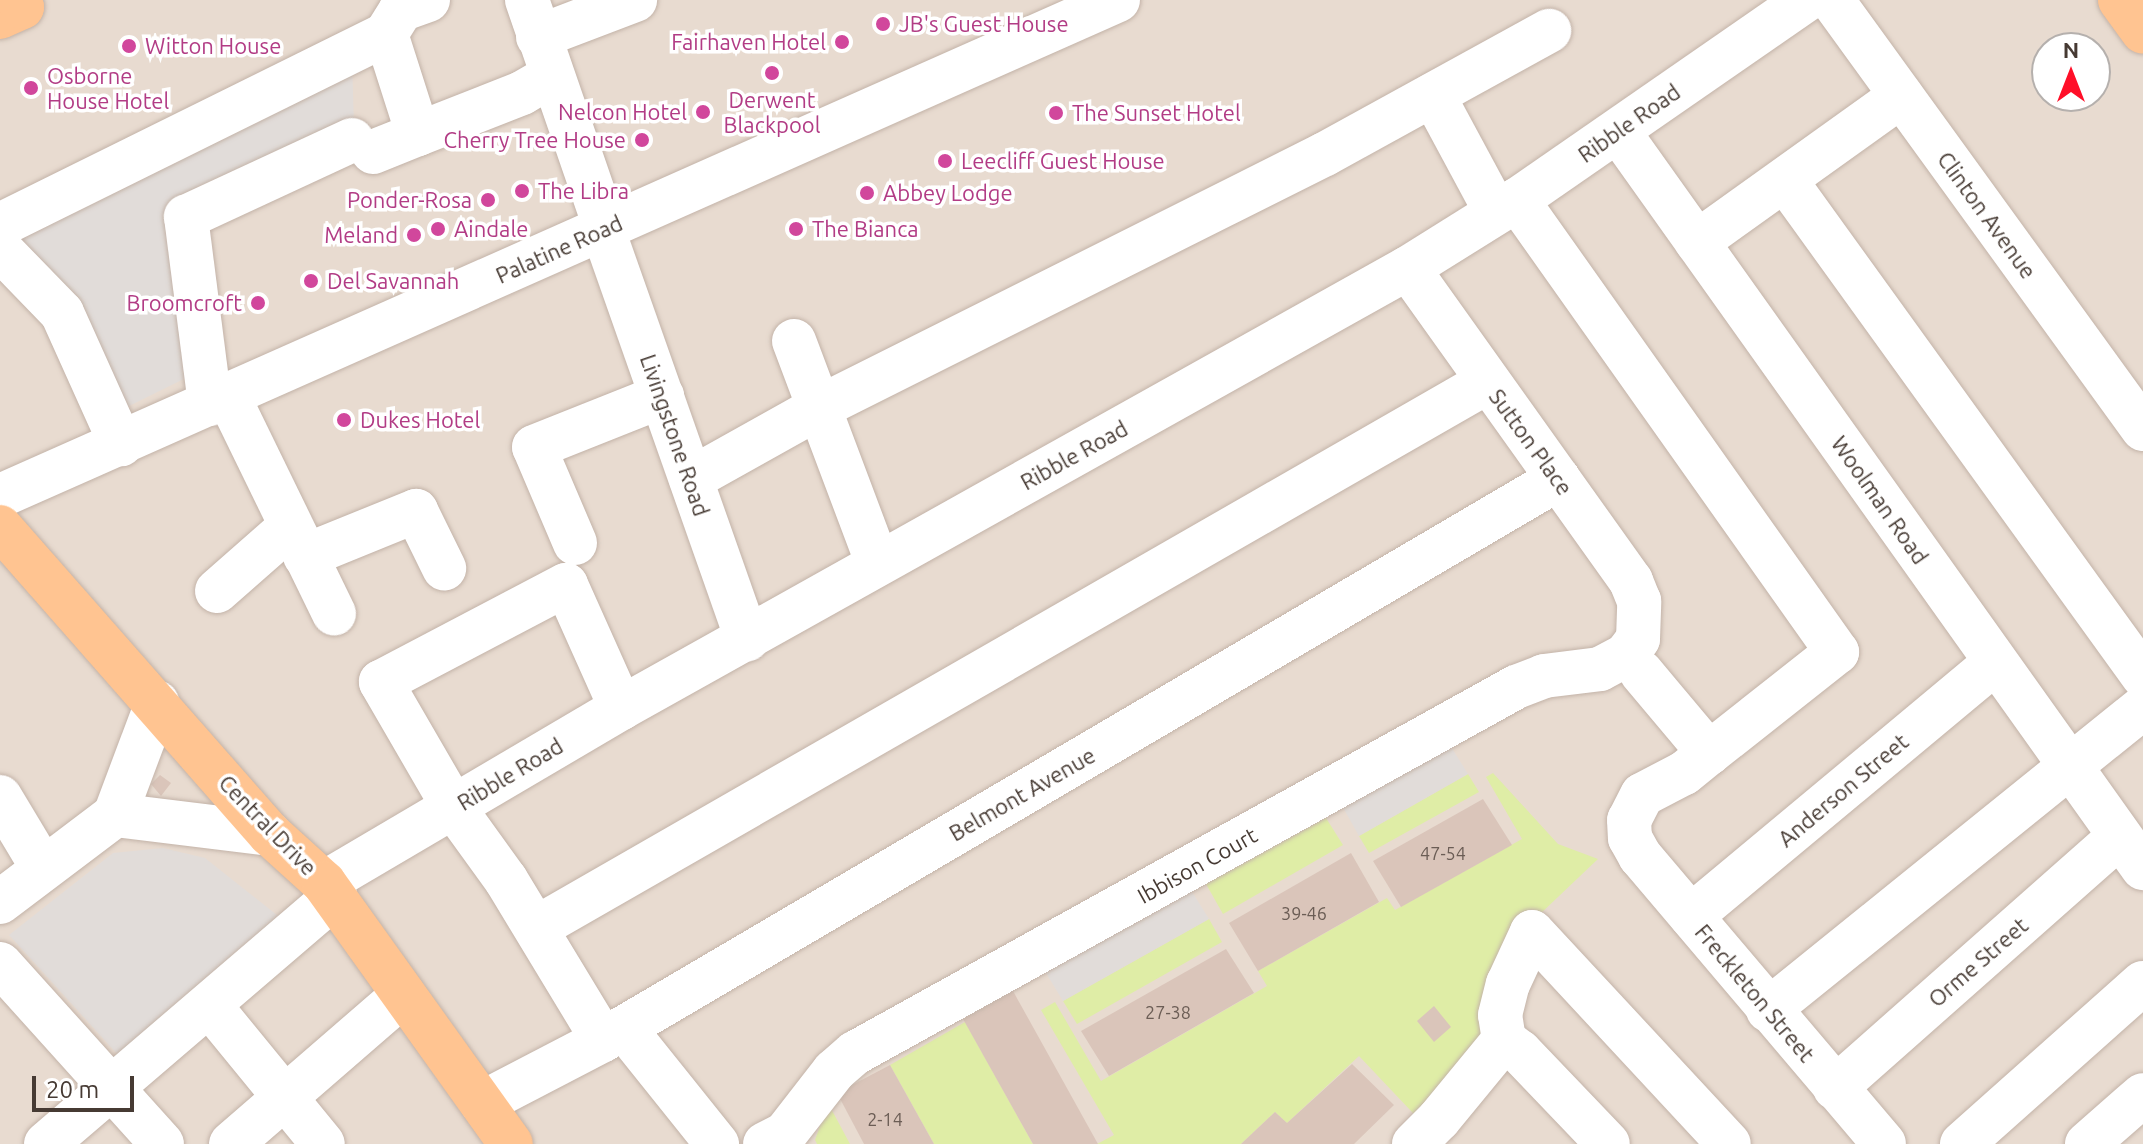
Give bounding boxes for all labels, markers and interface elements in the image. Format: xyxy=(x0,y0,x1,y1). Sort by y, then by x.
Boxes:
place label: JB's Guest House xyxy=(899,11,1069,37)
marker: JB's Guest House xyxy=(874,15,892,33)
place label: Fairhaven Hotel xyxy=(671,29,826,55)
north arrow xyxy=(2031,32,2111,112)
place label: Witton House xyxy=(145,33,281,59)
marker: Fairhaven Hotel xyxy=(833,33,851,51)
marker: Witton House xyxy=(120,37,138,55)
text: N xyxy=(2063,37,2079,62)
place label: Osborne House Hotel xyxy=(47,62,169,114)
marker: Derwent Blackpool xyxy=(763,64,781,82)
street label: Ribble Road xyxy=(1573,78,1685,168)
marker: Osborne House Hotel xyxy=(22,79,40,97)
place label: Derwent Blackpool xyxy=(724,86,820,138)
place label: Nelcon Hotel xyxy=(558,99,687,125)
place label: The Sunset Hotel xyxy=(1072,100,1241,126)
marker: Nelcon Hotel xyxy=(694,103,712,121)
marker: The Sunset Hotel xyxy=(1047,104,1065,122)
place label: Cherry Tree House xyxy=(443,127,626,153)
marker: Cherry Tree House xyxy=(633,131,651,149)
street label: Clinton Avenue xyxy=(1932,146,2042,284)
place label: Leecliff Guest House xyxy=(961,148,1165,174)
marker: Leecliff Guest House xyxy=(936,152,954,170)
place label: The Libra xyxy=(538,178,629,204)
place label: Abbey Lodge xyxy=(883,180,1013,206)
marker: The Libra xyxy=(513,182,531,200)
marker: Abbey Lodge xyxy=(858,184,876,202)
place label: Ponder-Rosa xyxy=(347,187,472,213)
marker: Ponder-Rosa xyxy=(479,191,497,209)
street label: Palatine Road xyxy=(492,209,626,289)
place label: Aindale xyxy=(454,216,528,242)
place label: The Bianca xyxy=(812,216,919,242)
marker: Aindale xyxy=(429,220,447,238)
marker: The Bianca xyxy=(787,220,805,238)
place label: Meland xyxy=(324,222,398,248)
marker: Meland xyxy=(405,226,423,244)
place label: Del Savannah xyxy=(327,268,459,294)
marker: Del Savannah xyxy=(302,272,320,290)
place label: Broomcroft xyxy=(127,290,242,316)
marker: Broomcroft xyxy=(249,294,267,312)
street label: Livingstone Road xyxy=(635,351,715,519)
street label: Sutton Place xyxy=(1484,384,1578,500)
place label: Dukes Hotel xyxy=(360,407,480,433)
marker: Dukes Hotel xyxy=(335,411,353,429)
street label: Ribble Road xyxy=(1016,415,1132,495)
street label: Woolman Road xyxy=(1826,431,1934,569)
street label: Anderson Street xyxy=(1773,728,1913,852)
street label: Ribble Road xyxy=(452,732,568,816)
street label: Belmont Avenue xyxy=(944,742,1100,846)
street label: Central Drive xyxy=(214,769,322,881)
street label: Ibbison Court xyxy=(1133,821,1261,909)
house number: 47-54 xyxy=(1420,842,1466,864)
house number: 39-46 xyxy=(1281,902,1327,924)
street label: Orme Street xyxy=(1923,912,2033,1012)
street label: Freckleton Street xyxy=(1690,919,1820,1067)
house number: 27-38 xyxy=(1145,1001,1191,1023)
scale bar xyxy=(36,1060,138,1110)
text: 20 m xyxy=(46,1076,99,1103)
house number: 2-14 xyxy=(867,1108,903,1130)

